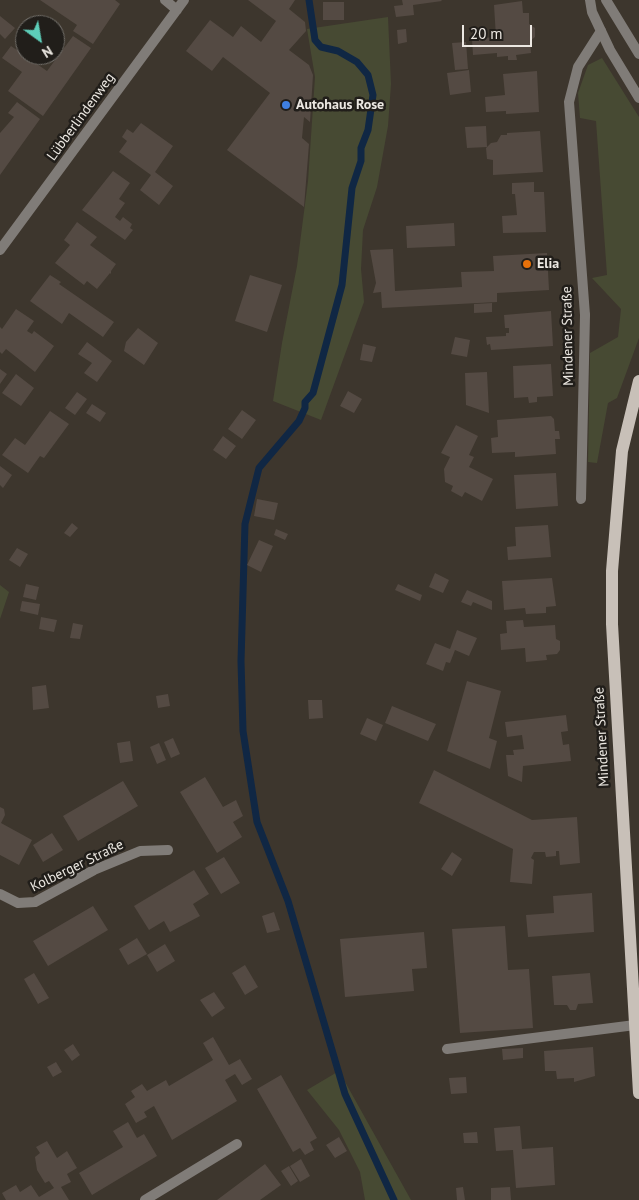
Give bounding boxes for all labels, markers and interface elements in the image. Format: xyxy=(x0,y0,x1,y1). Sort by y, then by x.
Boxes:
north arrow xyxy=(15,15,65,65)
scale bar xyxy=(464,15,534,47)
text: 20 m xyxy=(470,24,503,43)
text: N xyxy=(39,42,56,62)
street label: Lübberlindenweg xyxy=(44,70,118,164)
place label: Autohaus Rose xyxy=(296,97,384,113)
marker: Autohaus Rose xyxy=(280,99,292,111)
place label: Elia xyxy=(537,256,559,272)
marker: Elia xyxy=(521,258,533,270)
street label: Mindener Straße xyxy=(559,286,577,386)
street label: Mindener Straße xyxy=(591,687,613,787)
street label: Kolberger Straße xyxy=(28,836,126,896)

